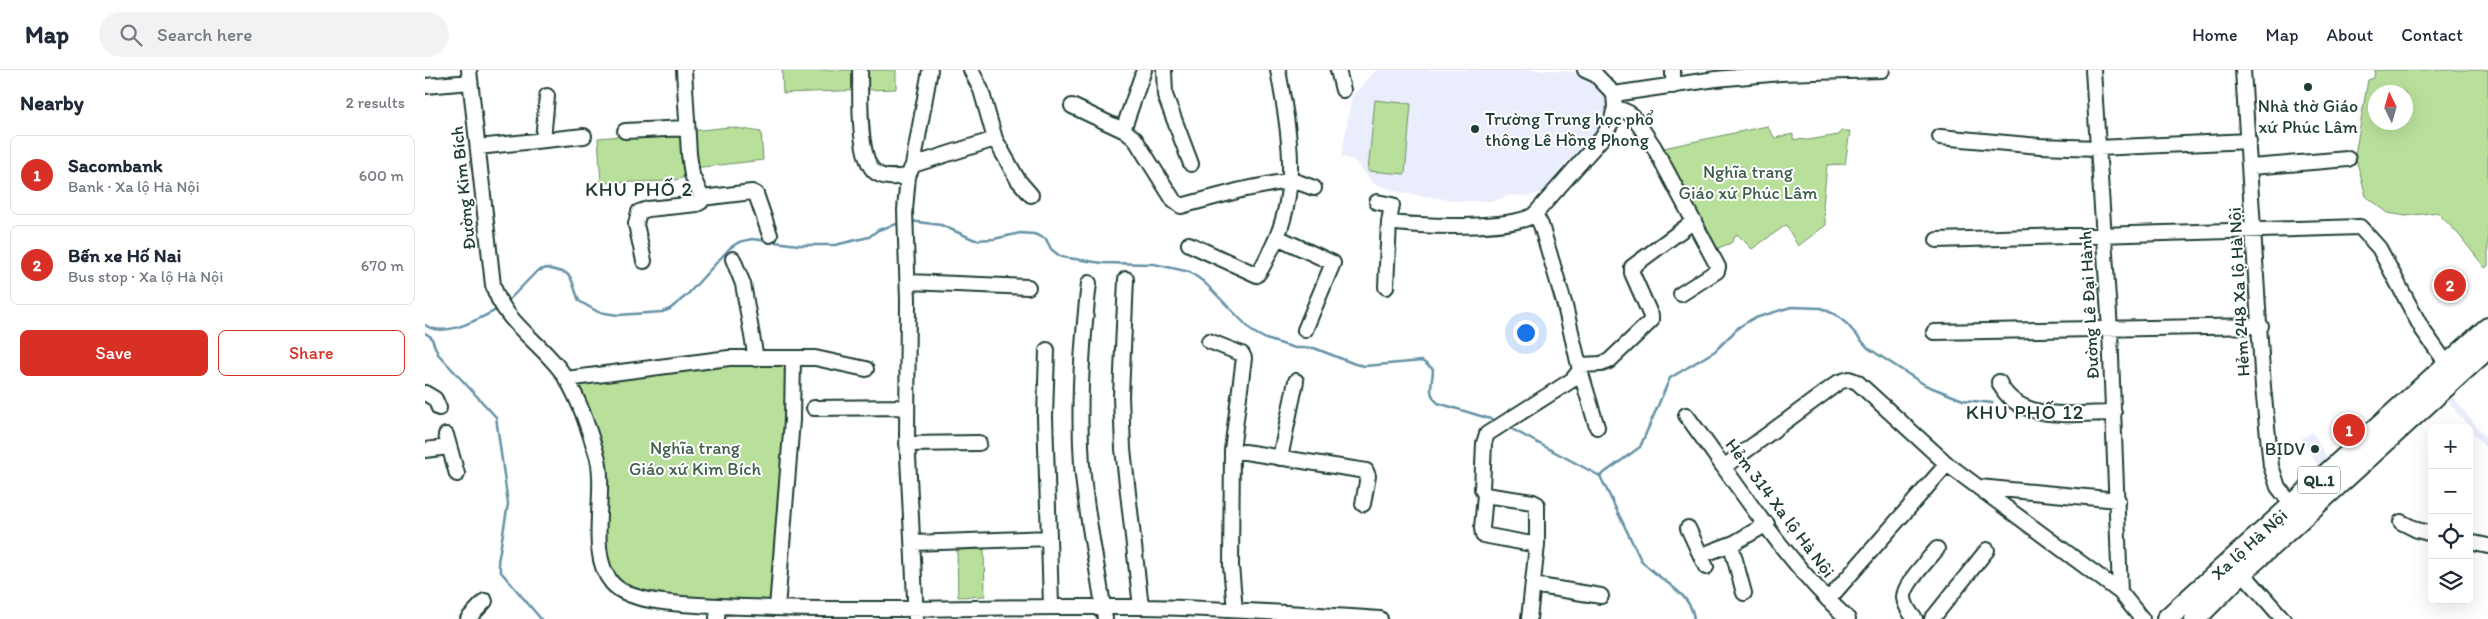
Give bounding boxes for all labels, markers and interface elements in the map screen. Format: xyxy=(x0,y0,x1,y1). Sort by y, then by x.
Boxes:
search box xyxy=(99,12,449,57)
text: Map xyxy=(25,20,69,49)
icon: search xyxy=(117,21,145,49)
text: Search here xyxy=(157,23,252,46)
text: Home xyxy=(2192,24,2238,46)
text: Map xyxy=(2266,24,2299,46)
text: About xyxy=(2327,24,2373,46)
text: Contact xyxy=(2401,24,2463,46)
marker: Nhà thờ Giáo xứ Phúc Lâm xyxy=(2302,81,2314,93)
north arrow xyxy=(2368,85,2413,130)
text: Nearby xyxy=(20,90,84,115)
text: 2 results xyxy=(345,93,405,112)
place label: Nhà thờ Giáo xứ Phúc Lâm xyxy=(2258,95,2358,138)
place label: Trường Trung học phổ thông Lê Hồng Phong xyxy=(1485,108,1654,151)
marker: Trường Trung học phổ thông Lê Hồng Phong xyxy=(1469,123,1481,135)
street label: Đường Kim Bích xyxy=(446,125,480,251)
text: Sacombank xyxy=(68,154,163,177)
park label: Nghĩa trang Giáo xứ Phúc Lâm xyxy=(1679,161,1817,204)
text: 1 xyxy=(33,166,41,185)
text: 600 m xyxy=(359,166,404,185)
text: Bank · Xa lộ Hà Nội xyxy=(68,177,200,196)
district label: KHU PHỐ 2 xyxy=(585,177,693,201)
street label: Hẻm 248 Xa lộ Hà Nội xyxy=(2224,207,2254,377)
street label: Đường Lê Đại Hành xyxy=(2074,230,2104,380)
text: Bến xe Hố Nai xyxy=(68,244,181,267)
text: 2 xyxy=(33,256,41,275)
text: 670 m xyxy=(361,256,404,275)
pin: 2 xyxy=(2434,266,2466,304)
text: Bus stop · Xa lộ Hà Nội xyxy=(68,267,223,286)
your location xyxy=(1513,320,1539,346)
button: Save xyxy=(20,330,208,376)
button: Share xyxy=(218,330,405,376)
district label: KHU PHỐ 12 xyxy=(1966,400,2084,424)
pin: 1 xyxy=(2333,411,2365,449)
map controls xyxy=(2428,424,2473,604)
button: + xyxy=(2428,424,2473,469)
street label: Hẻm 314 Xa lộ Hà Nội xyxy=(1721,434,1839,582)
park label: Nghĩa trang Giáo xứ Kim Bích xyxy=(629,437,762,480)
place label: BIDV xyxy=(2265,438,2305,460)
marker: BIDV xyxy=(2309,443,2321,455)
road number: QL.1 xyxy=(2298,466,2340,494)
button: − xyxy=(2428,469,2473,514)
street label: Xa lộ Hà Nội xyxy=(2207,504,2292,585)
button: locate xyxy=(2428,514,2473,559)
button: layers xyxy=(2428,559,2473,604)

